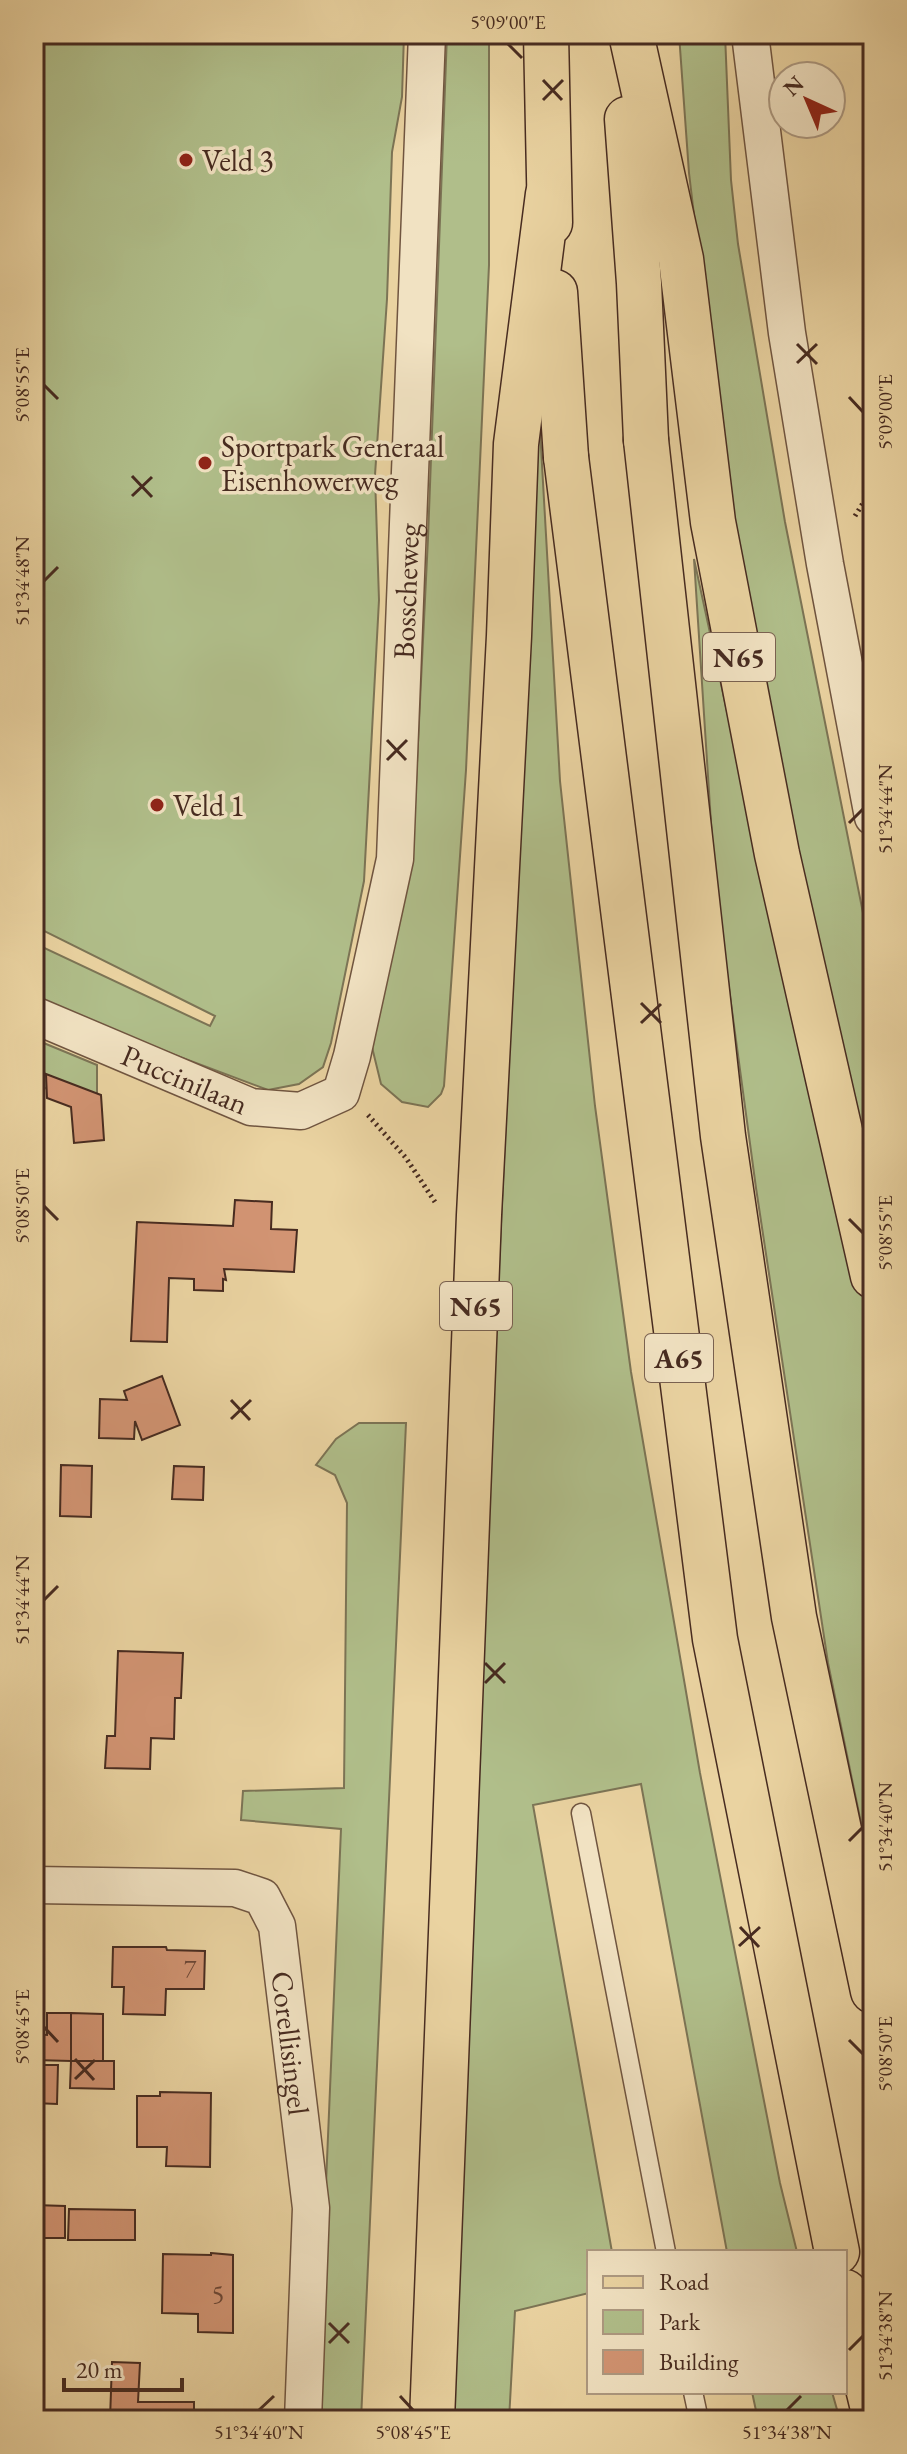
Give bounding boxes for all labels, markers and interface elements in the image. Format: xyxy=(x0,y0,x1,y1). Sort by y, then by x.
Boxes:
text: 5°09'00"E xyxy=(470,9,546,35)
north arrow xyxy=(767,60,847,140)
text: N xyxy=(777,69,810,103)
place label: Veld 3 xyxy=(202,141,274,180)
marker: Veld 3 xyxy=(177,151,195,169)
text: 5°08'55"E xyxy=(9,347,35,423)
text: 5°09'00"E xyxy=(872,374,898,450)
place label: Sportpark Generaal Eisenhowerweg xyxy=(221,427,444,500)
marker: Sportpark Generaal Eisenhowerweg xyxy=(196,454,214,472)
street label: Bosscheweg xyxy=(383,522,428,660)
text: 51°34'48"N xyxy=(9,536,35,626)
road number: N65 xyxy=(703,633,775,681)
text: 51°34'44"N xyxy=(872,764,898,854)
place label: Veld 1 xyxy=(173,786,245,825)
marker: Veld 1 xyxy=(148,796,166,814)
street label: Puccinilaan xyxy=(116,1035,254,1123)
text: 5°08'50"E xyxy=(9,1168,35,1244)
text: 5°08'55"E xyxy=(872,1195,898,1271)
road number: N65 xyxy=(440,1282,512,1330)
road number: A65 xyxy=(645,1334,713,1382)
text: 51°34'44"N xyxy=(9,1555,35,1645)
text: 51°34'40"N xyxy=(872,1782,898,1872)
house number: 7 xyxy=(184,1952,197,1986)
street label: Corellisingel xyxy=(263,1969,319,2117)
text: 5°08'45"E xyxy=(9,1989,35,2065)
text: 5°08'50"E xyxy=(872,2016,898,2092)
legend xyxy=(587,2250,847,2394)
text: Road xyxy=(659,2266,710,2297)
house number: 5 xyxy=(212,2277,224,2311)
text: 51°34'38"N xyxy=(872,2291,898,2381)
text: Park xyxy=(659,2306,701,2337)
scale bar xyxy=(64,2342,182,2392)
text: Building xyxy=(659,2346,739,2377)
text: 20 m xyxy=(76,2354,123,2385)
text: 51°34'40"N xyxy=(214,2419,304,2445)
text: 5°08'45"E xyxy=(375,2419,451,2445)
text: 51°34'38"N xyxy=(742,2419,832,2445)

